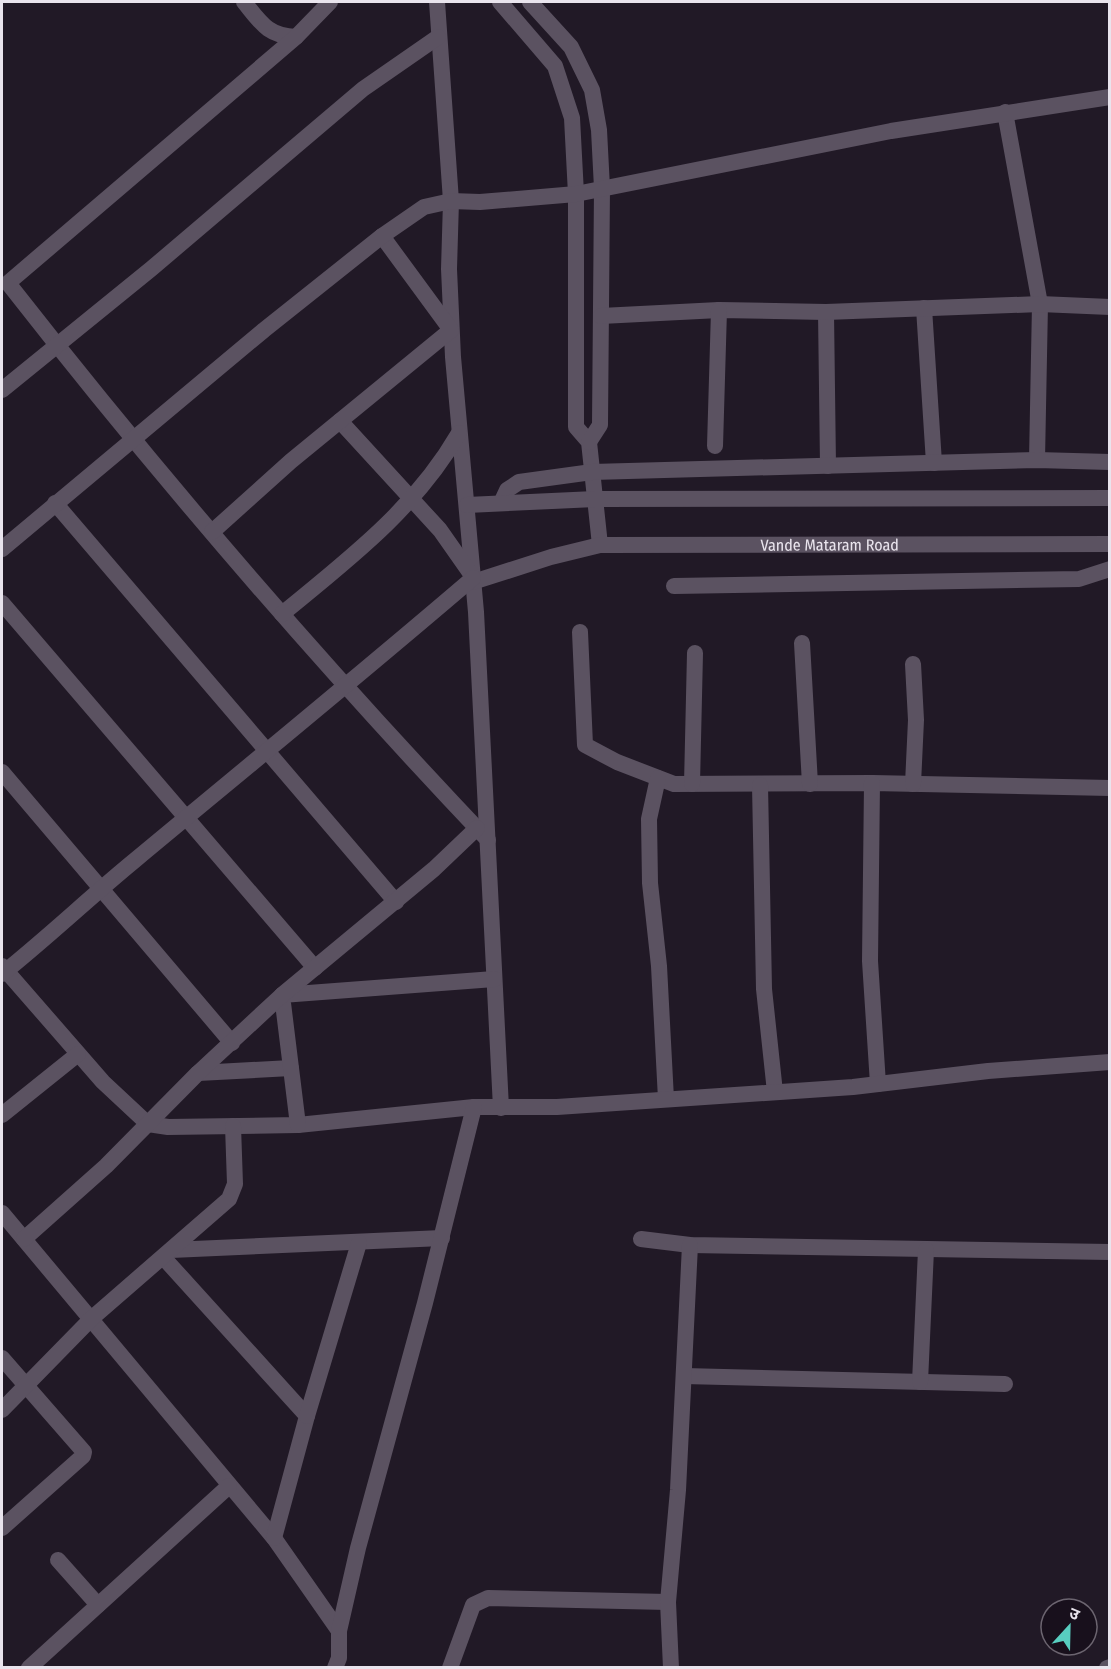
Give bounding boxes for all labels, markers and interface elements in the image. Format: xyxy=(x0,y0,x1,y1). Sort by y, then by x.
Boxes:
street label: Vande Mataram Road xyxy=(760,535,899,554)
north arrow xyxy=(1039,1597,1099,1657)
text: उ xyxy=(1067,1603,1083,1624)

